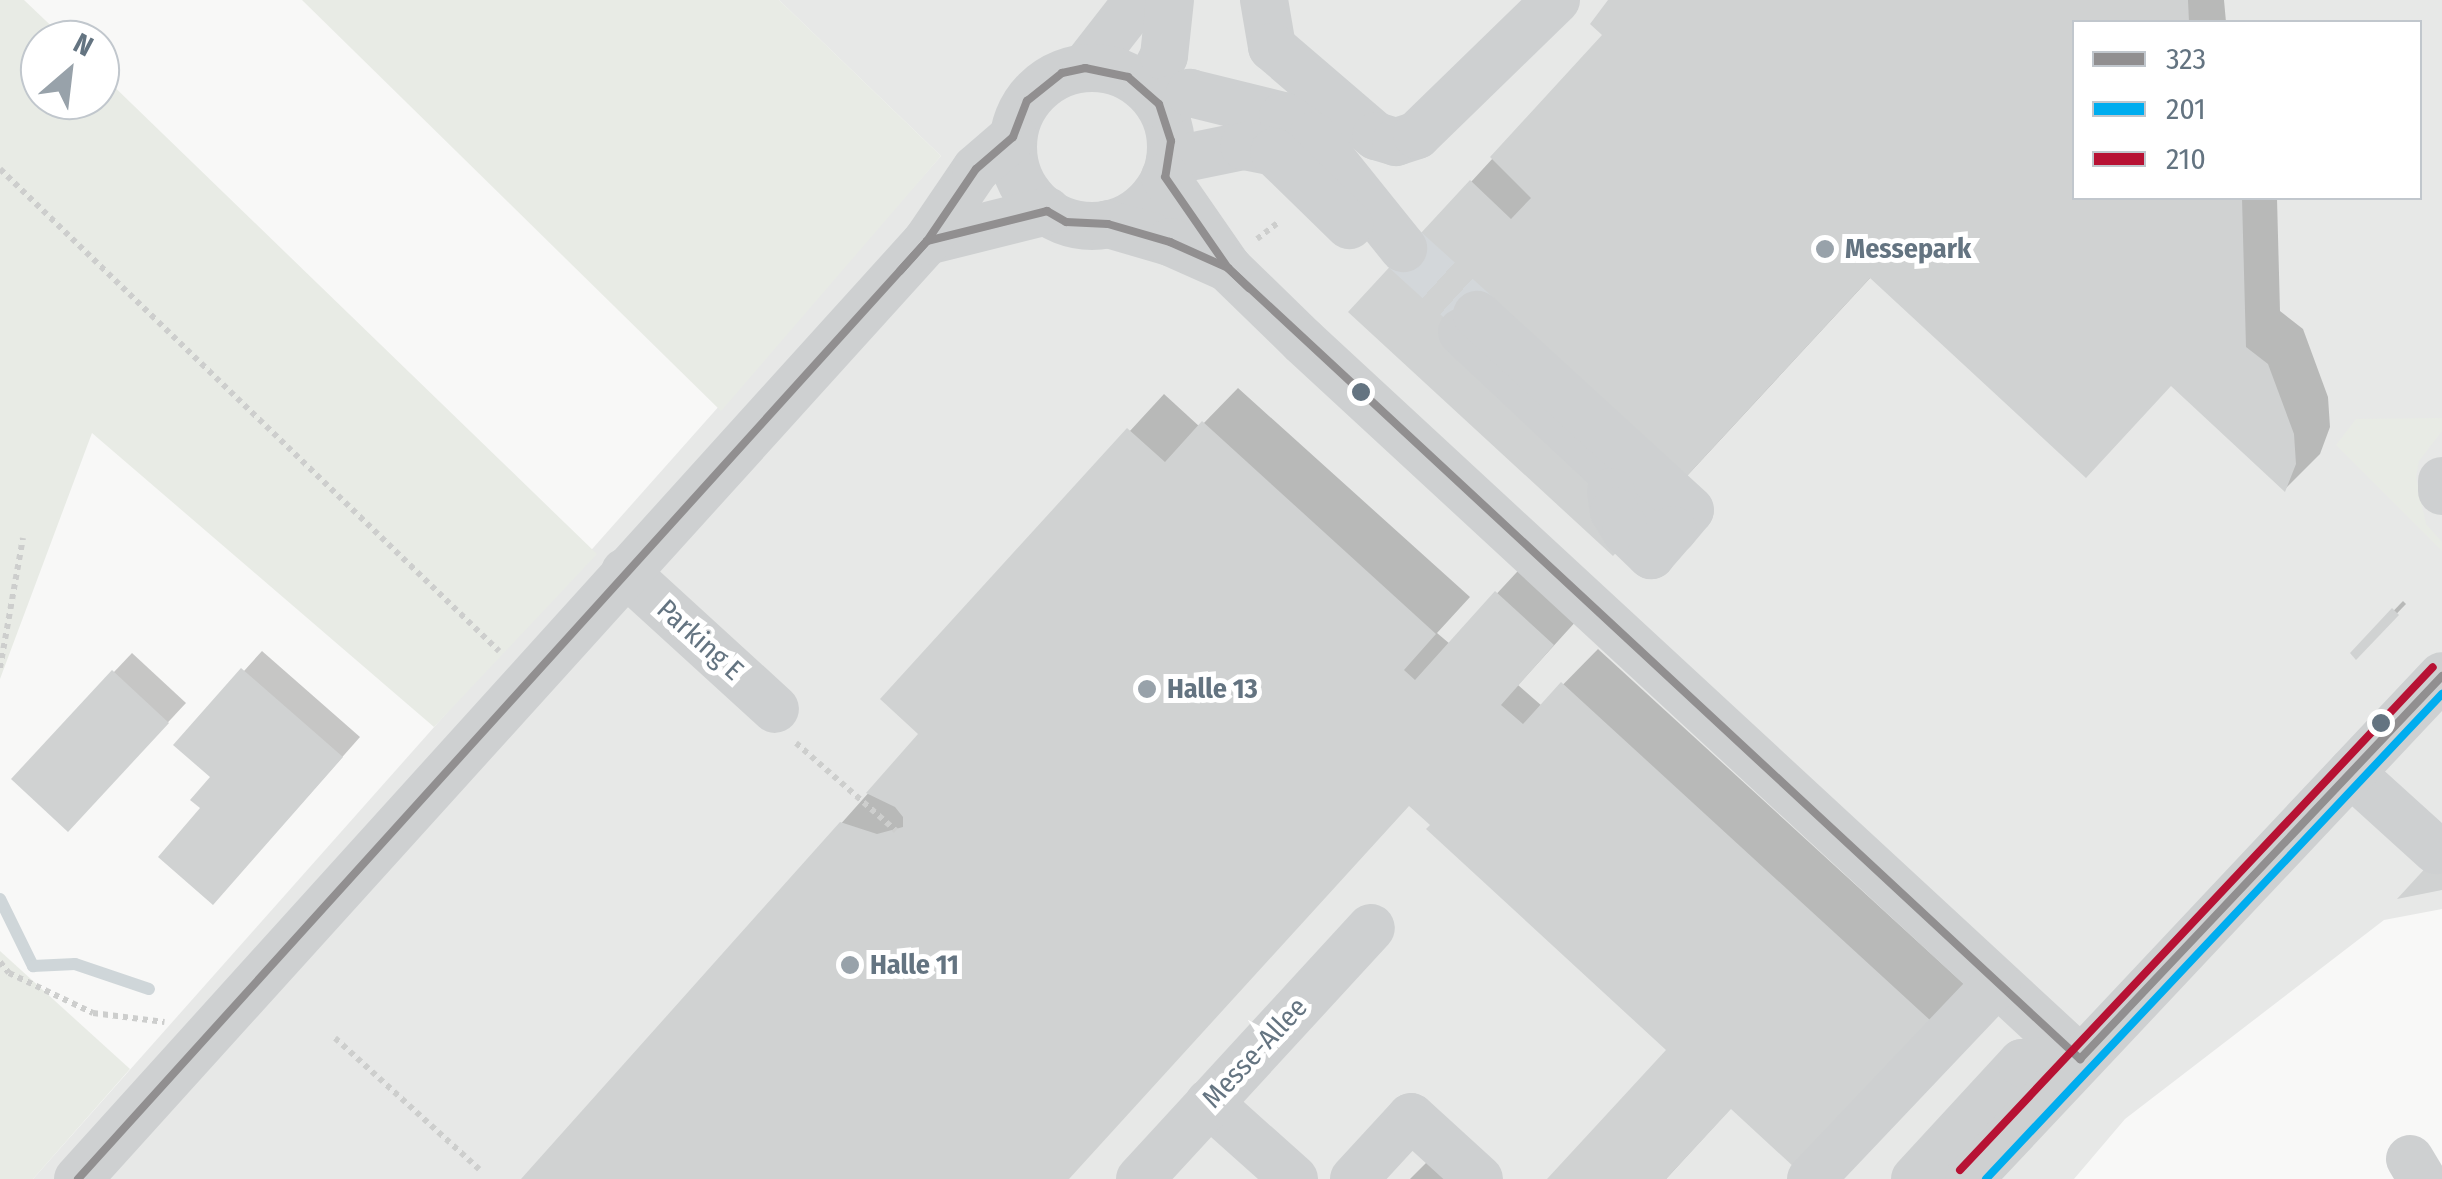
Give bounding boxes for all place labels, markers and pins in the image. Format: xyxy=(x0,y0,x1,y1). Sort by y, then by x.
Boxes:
place label: Messepark xyxy=(1845,232,1971,266)
marker: Messepark xyxy=(1814,238,1836,260)
unlabelled marker xyxy=(1351,382,1371,402)
place label: Halle 13 xyxy=(1167,672,1258,706)
marker: Halle 13 xyxy=(1136,678,1158,700)
unlabelled marker xyxy=(2371,713,2391,733)
place label: Halle 11 xyxy=(870,948,959,982)
marker: Halle 11 xyxy=(839,954,861,976)

